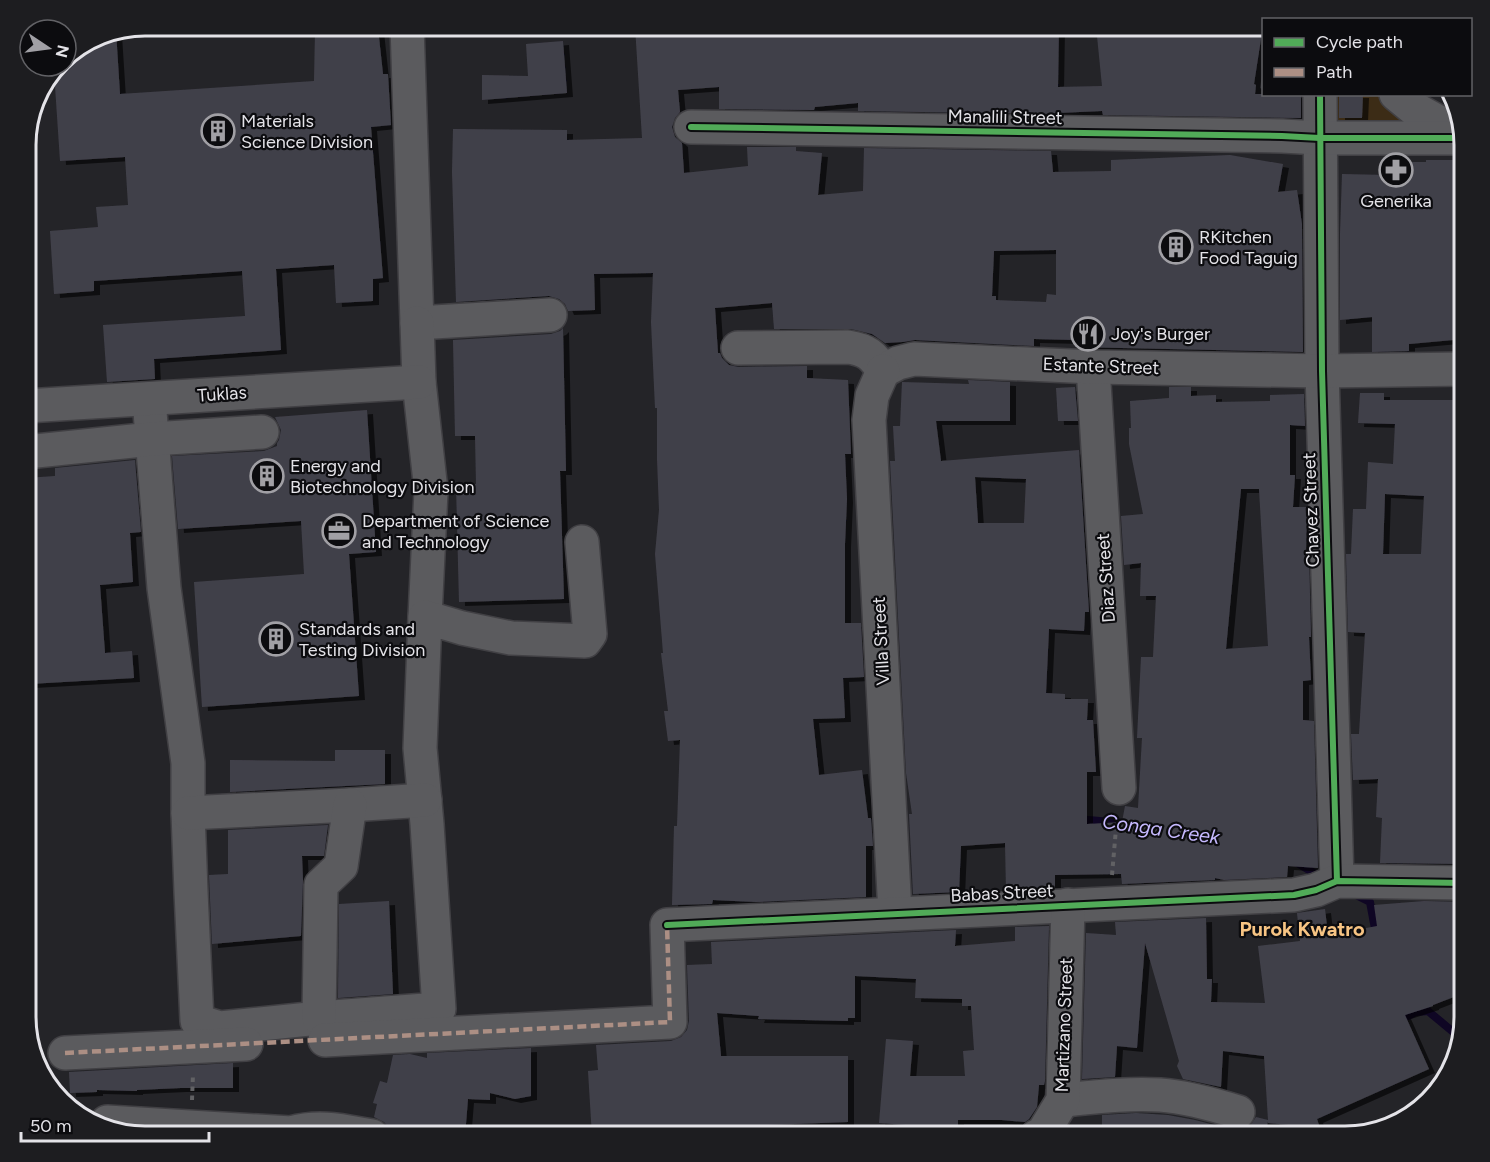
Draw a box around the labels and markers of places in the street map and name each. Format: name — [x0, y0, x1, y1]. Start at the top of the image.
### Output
place label: Materials Science Division — [241, 110, 373, 153]
building icon: Materials Science Division — [200, 113, 236, 149]
pharmacy icon: Generika — [1378, 152, 1414, 188]
place label: Generika — [1360, 190, 1432, 212]
place label: RKitchen Food Taguig — [1199, 226, 1298, 269]
building icon: RKitchen Food Taguig — [1158, 229, 1194, 265]
restaurant icon: Joy's Burger — [1070, 316, 1106, 352]
place label: Joy's Burger — [1111, 323, 1210, 345]
place label: Energy and Biotechnology Division — [290, 455, 475, 498]
building icon: Energy and Biotechnology Division — [249, 458, 285, 494]
place label: Department of Science and Technology — [362, 510, 549, 553]
office icon: Department of Science and Technology — [321, 513, 357, 549]
place label: Standards and Testing Division — [299, 618, 425, 661]
building icon: Standards and Testing Division — [258, 621, 294, 657]

